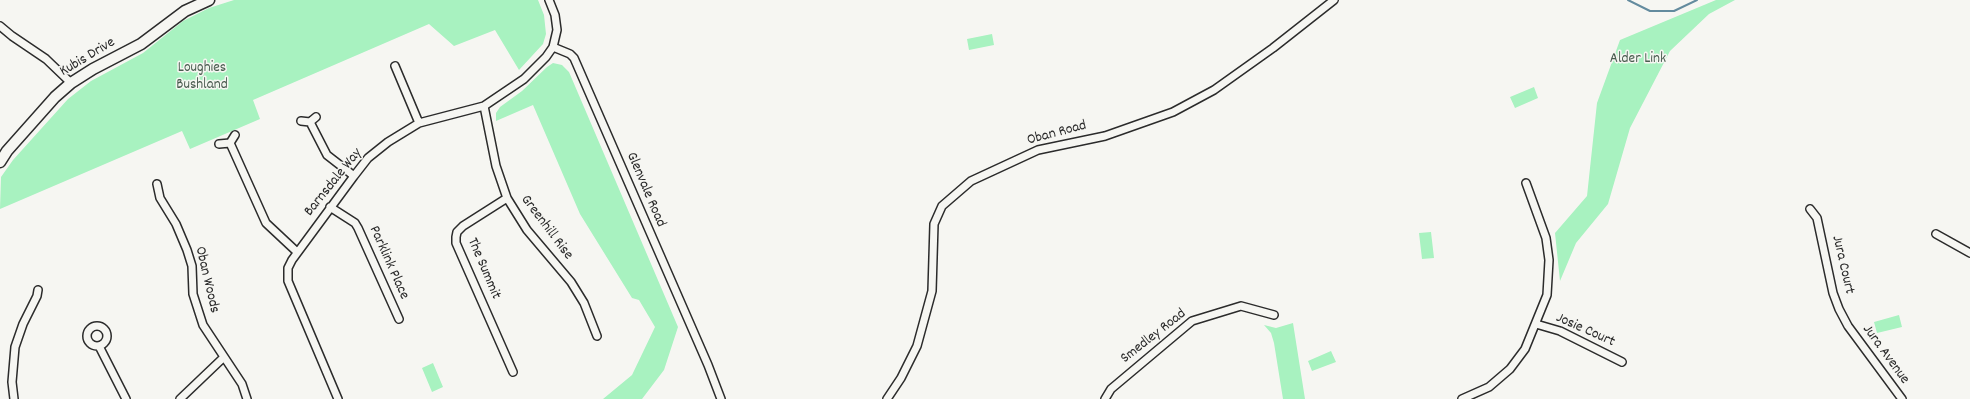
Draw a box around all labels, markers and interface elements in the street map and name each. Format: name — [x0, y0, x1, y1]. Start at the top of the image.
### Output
street label: Kubis Drive — [57, 35, 119, 81]
park label: Alder Link — [1610, 51, 1666, 69]
park label: Loughies Bushland — [176, 60, 228, 95]
street label: Oban Road — [1025, 117, 1089, 151]
street label: Barnsdale Way — [301, 145, 367, 221]
street label: Glenvale Road — [621, 150, 669, 230]
street label: Greenhill Rise — [516, 192, 576, 264]
street label: Parklink Place — [364, 224, 412, 302]
street label: Jura Court — [1827, 234, 1857, 296]
street label: The Summit — [462, 236, 504, 302]
street label: Oban Woods — [190, 245, 222, 315]
street label: Smedley Road — [1118, 306, 1190, 368]
street label: Josie Court — [1553, 310, 1617, 352]
street label: Jura Avenue — [1857, 322, 1913, 388]

